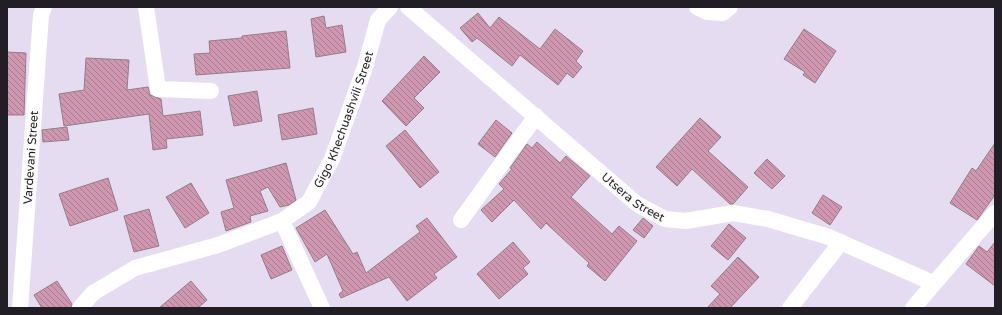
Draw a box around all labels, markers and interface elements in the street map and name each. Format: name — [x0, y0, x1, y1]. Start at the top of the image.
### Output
street label: Gigo Khechuashvili Street — [311, 49, 376, 190]
street label: Vardevani Street — [20, 110, 41, 205]
street label: Utsera Street — [599, 170, 667, 225]

